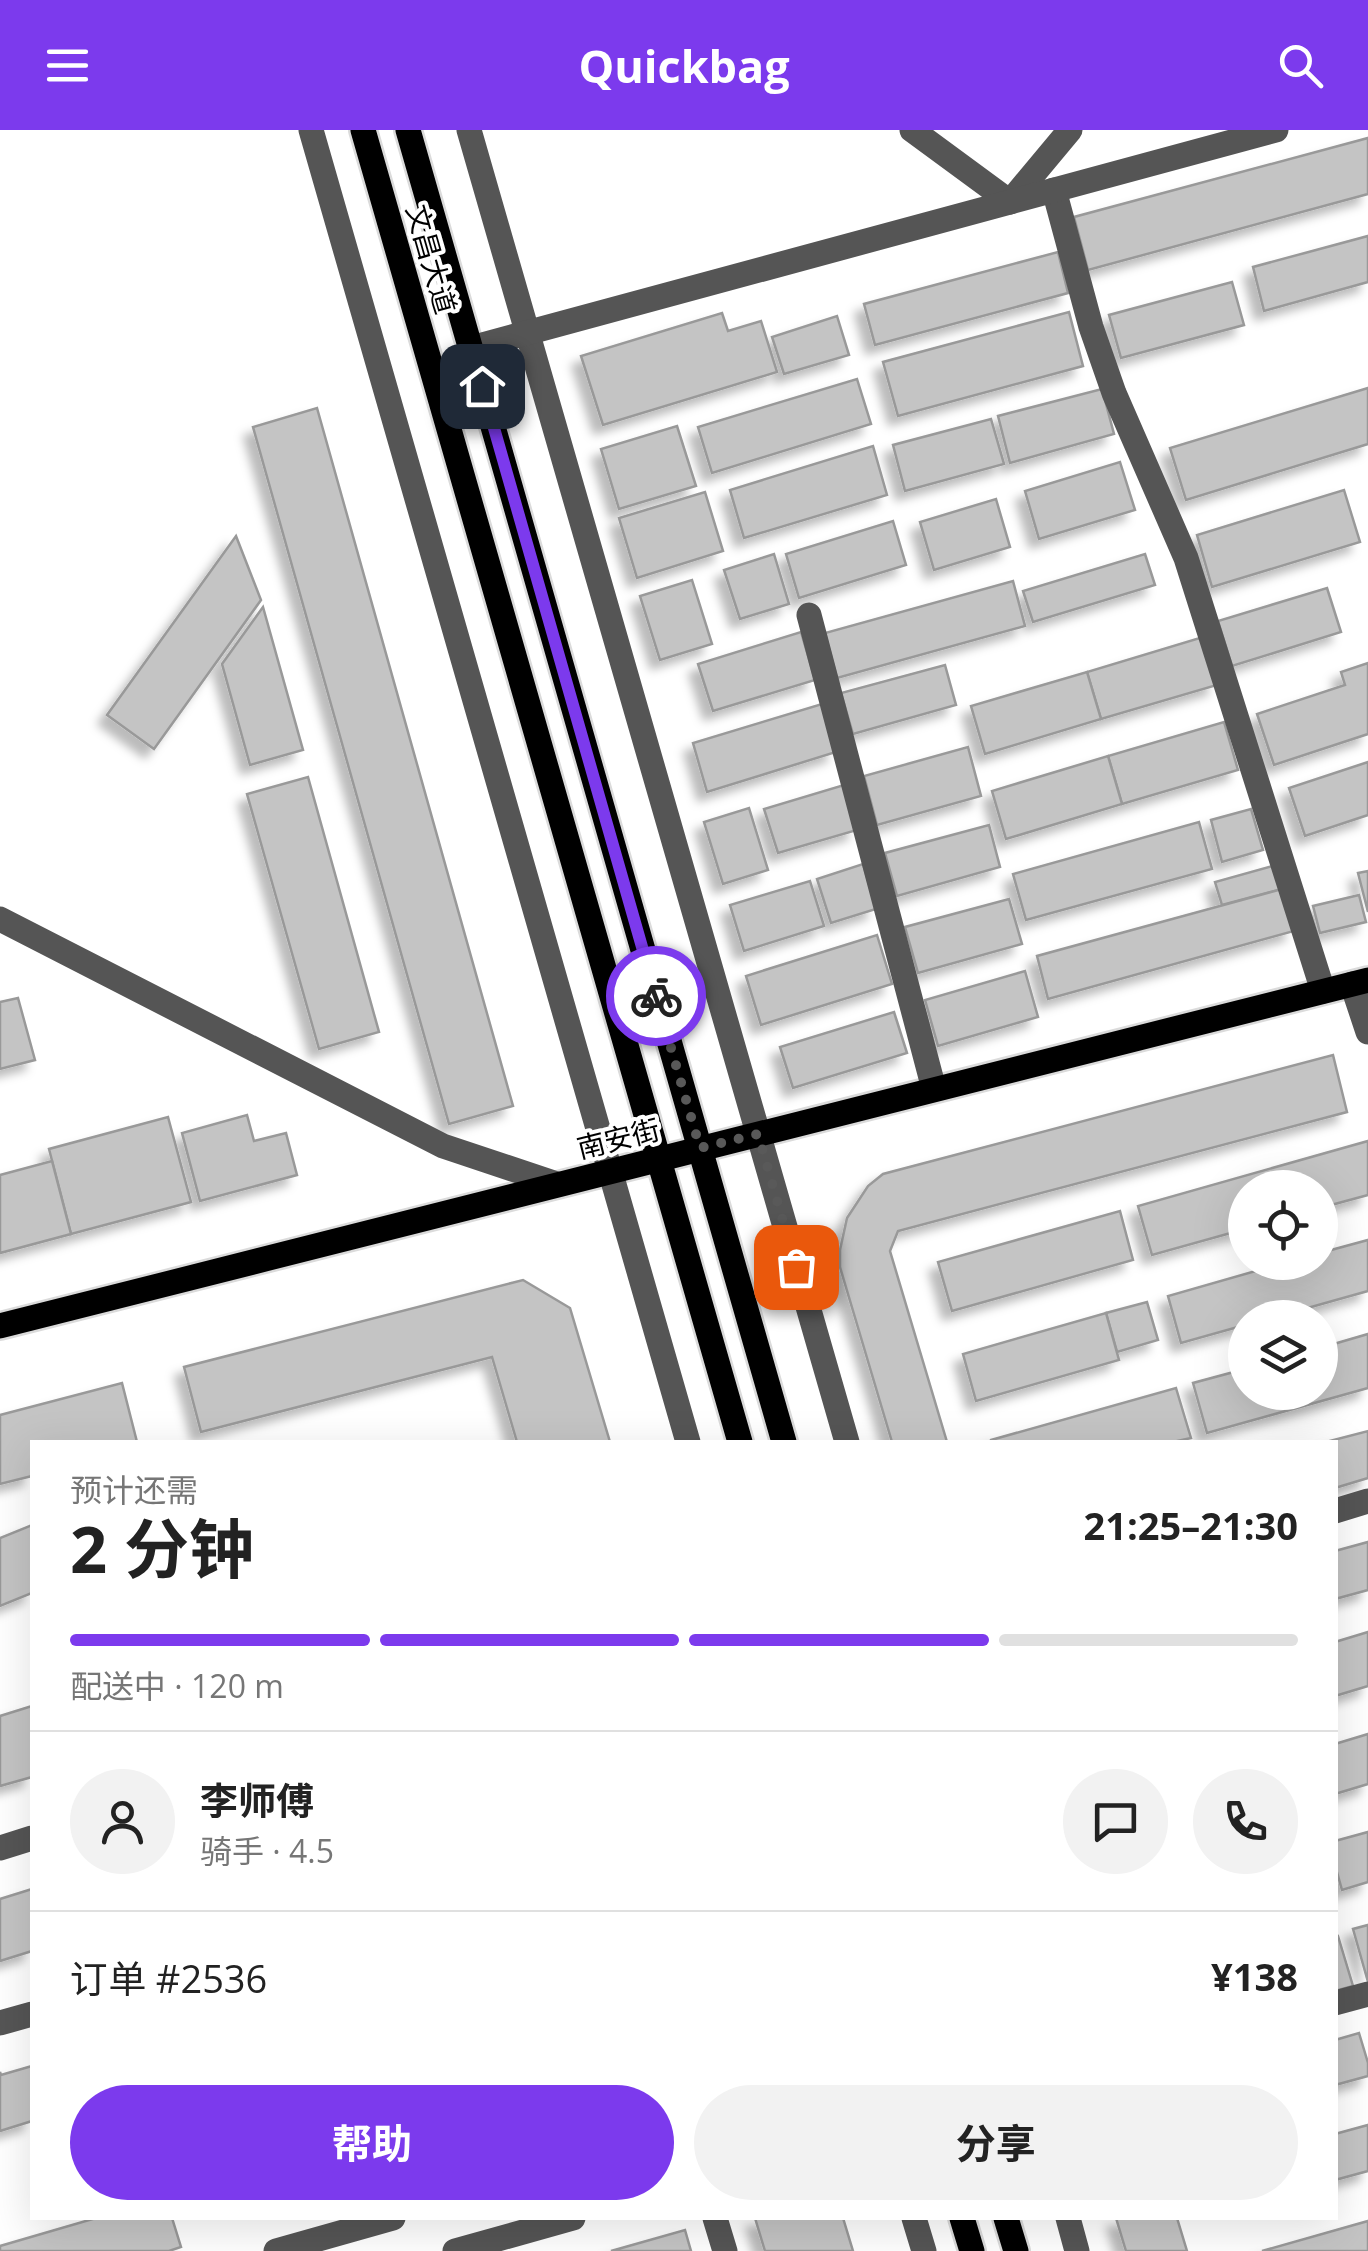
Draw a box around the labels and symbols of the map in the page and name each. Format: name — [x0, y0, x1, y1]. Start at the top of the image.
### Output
street label: 文昌大道 — [398, 200, 466, 318]
pin — [440, 344, 525, 429]
courier — [606, 946, 706, 1046]
street label: 南安街 — [573, 1109, 663, 1167]
pin — [754, 1225, 839, 1310]

